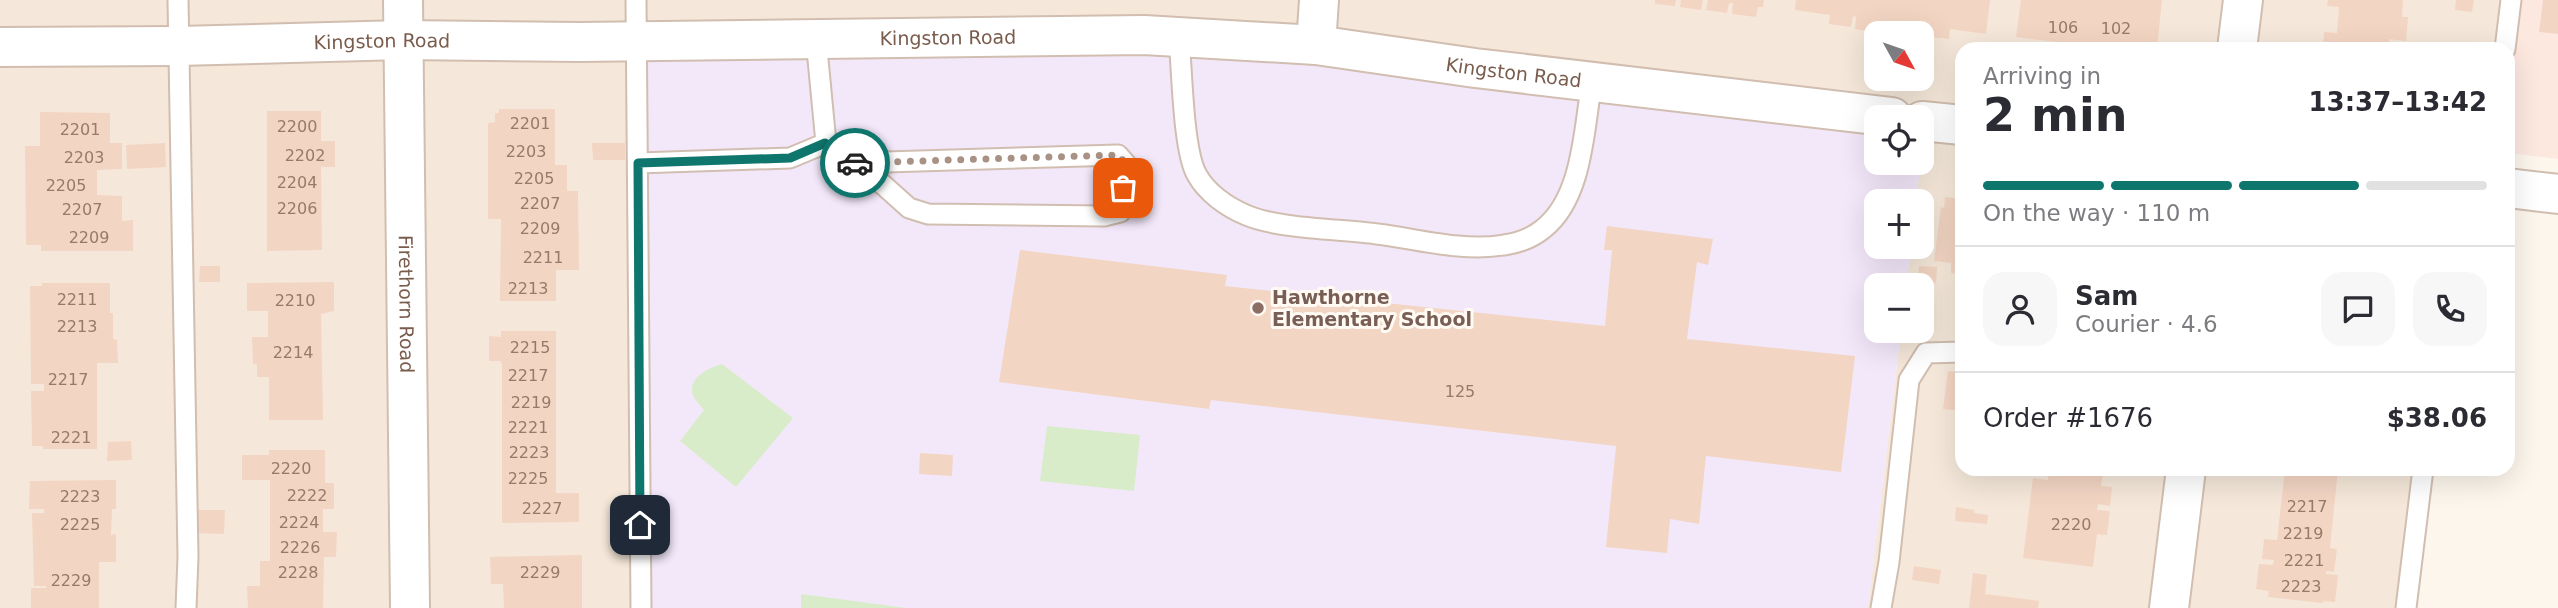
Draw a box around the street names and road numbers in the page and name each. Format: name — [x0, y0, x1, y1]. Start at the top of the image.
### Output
street label: Kingston Road — [879, 26, 1016, 49]
street label: Kingston Road — [313, 29, 450, 53]
street label: Kingston Road — [1444, 53, 1583, 91]
street label: Firethorn Road — [395, 235, 418, 373]

